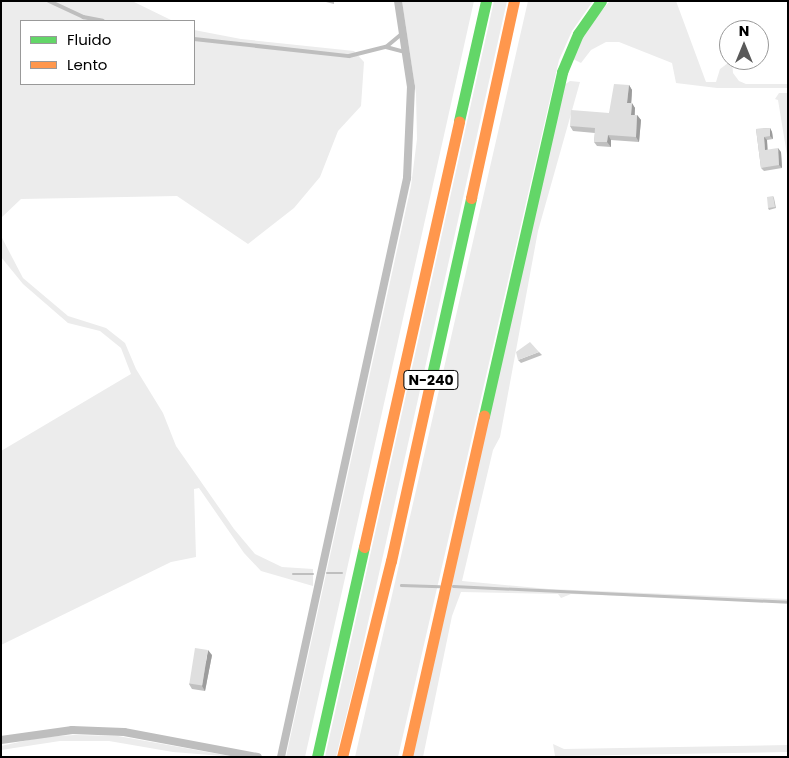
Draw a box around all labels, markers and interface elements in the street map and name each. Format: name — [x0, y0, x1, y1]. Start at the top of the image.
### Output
legend — [20, 20, 195, 85]
north arrow — [719, 20, 769, 70]
text: N — [739, 21, 749, 41]
text: Fluido — [67, 29, 111, 50]
text: Lento — [67, 54, 107, 75]
road number: N-240 — [402, 368, 460, 392]

